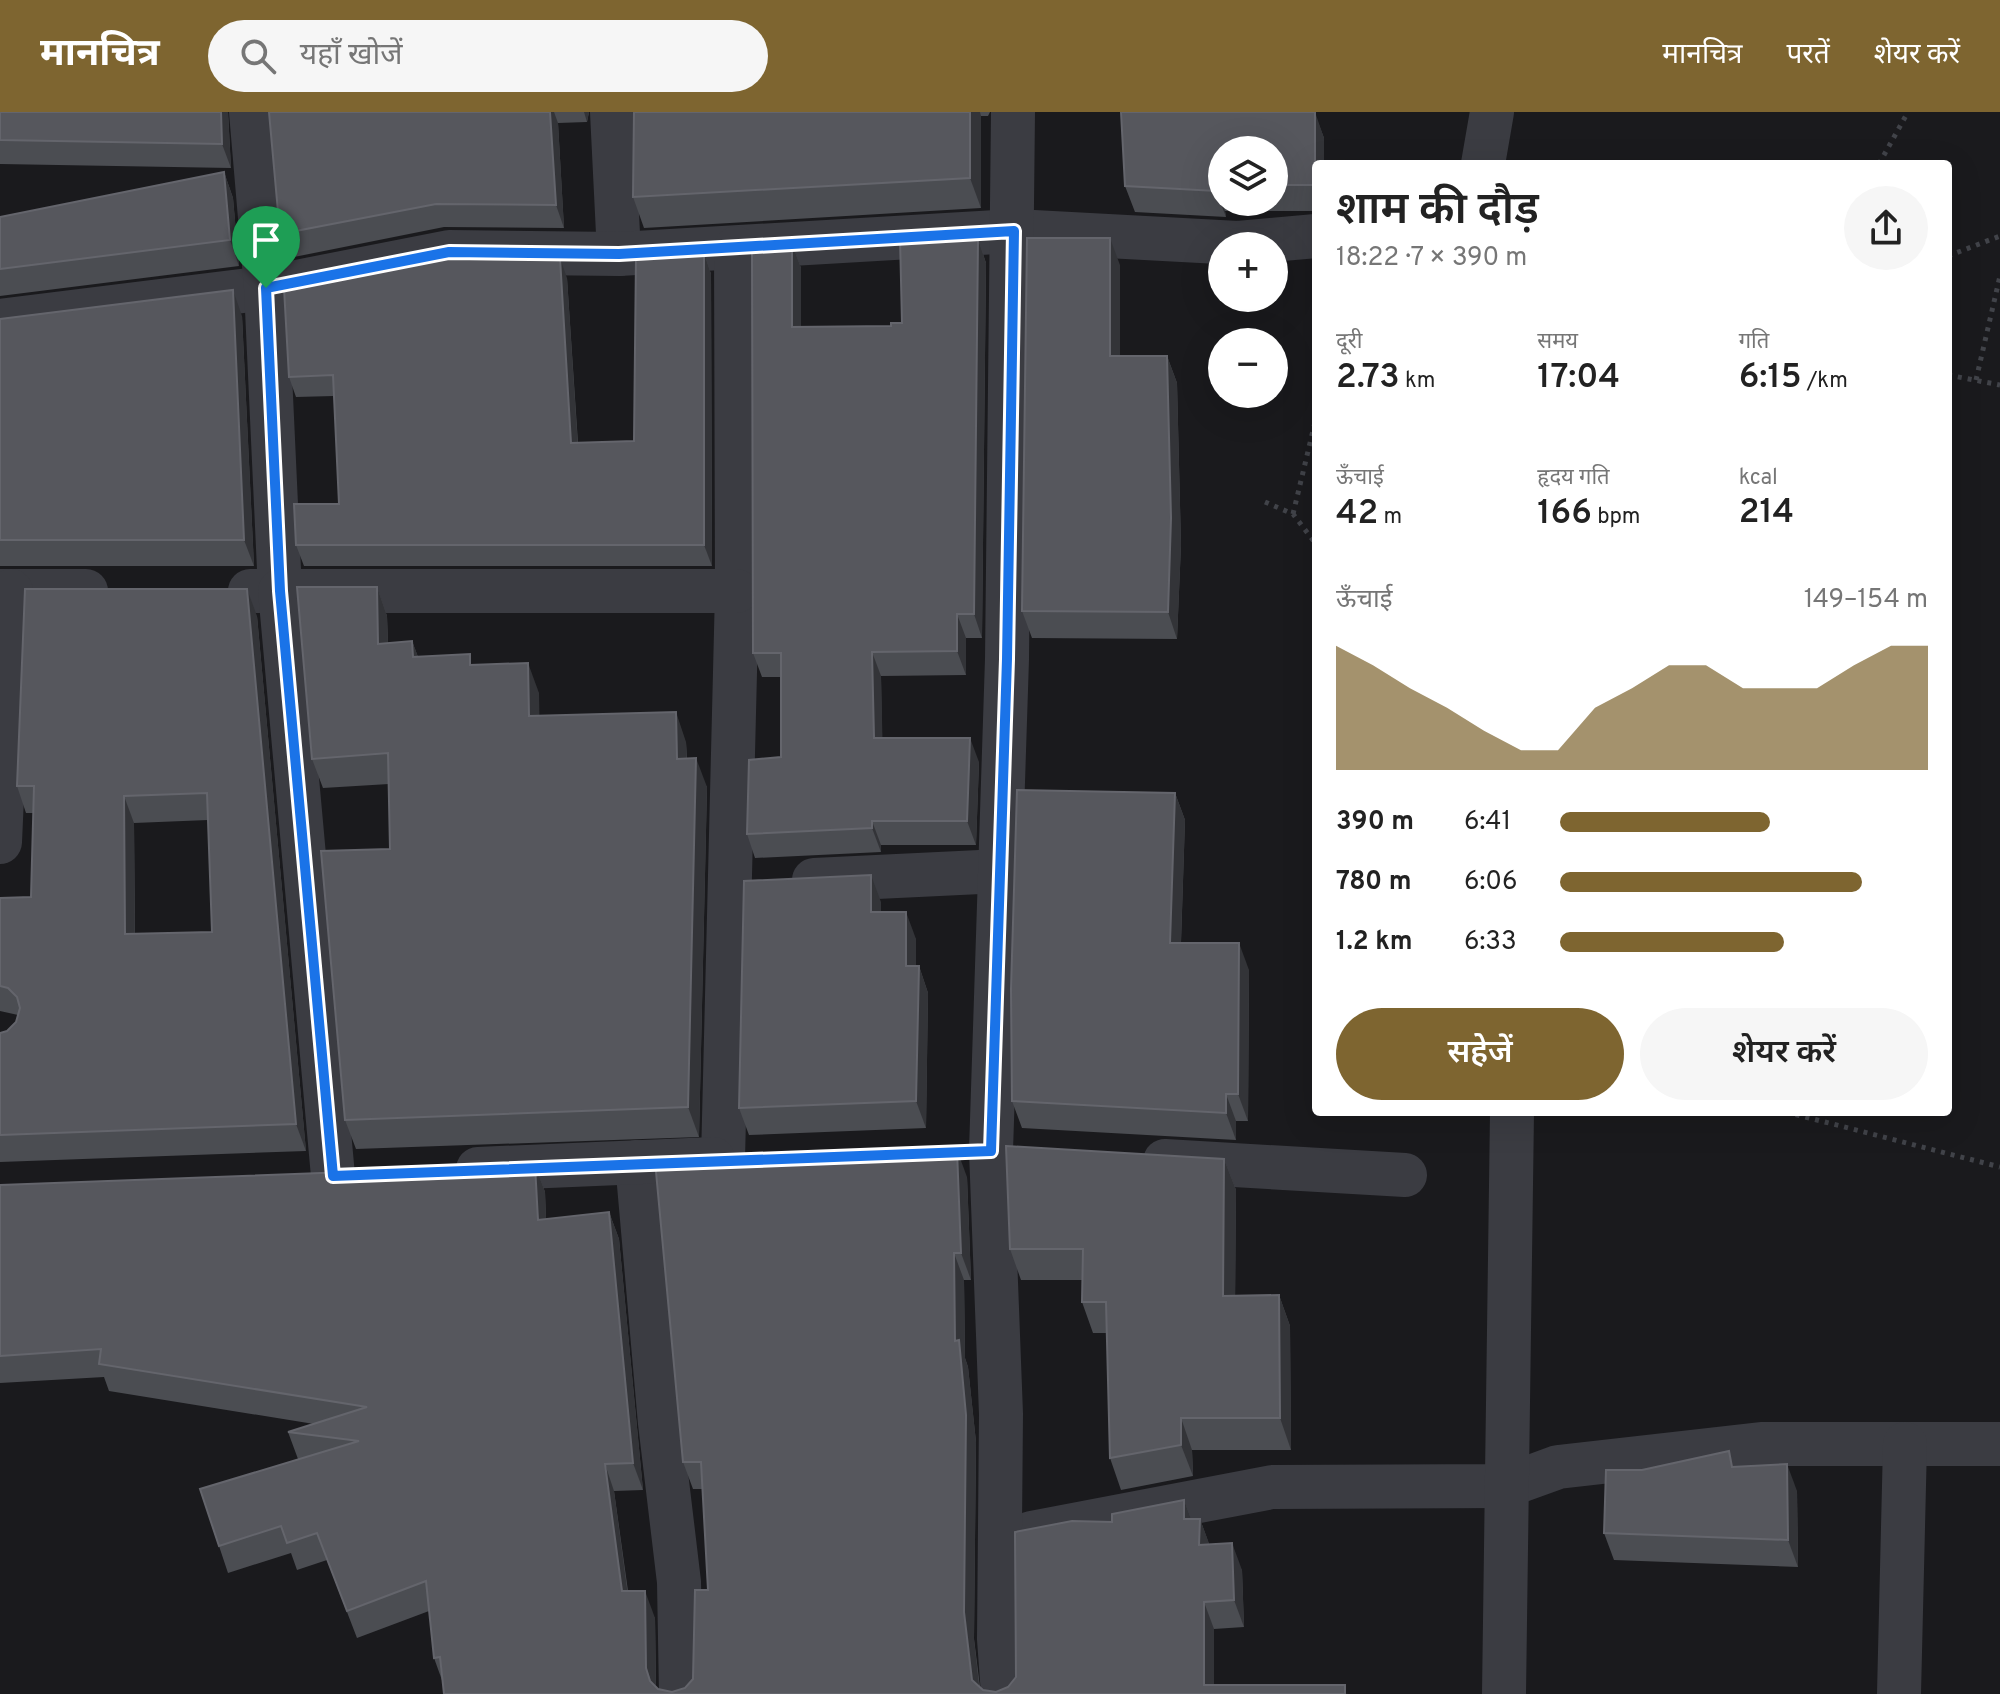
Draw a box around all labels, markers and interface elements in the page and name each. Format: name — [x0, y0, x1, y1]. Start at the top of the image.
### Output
search box — [208, 20, 768, 92]
text: मानचित्र — [40, 31, 160, 80]
icon: search — [236, 34, 280, 78]
text: यहाँ खोजें — [300, 38, 403, 75]
text: मानचित्र — [1662, 38, 1742, 74]
text: परतें — [1786, 38, 1830, 74]
text: शेयर करें — [1874, 38, 1960, 74]
map controls — [1208, 136, 1288, 408]
button: layers — [1208, 136, 1288, 216]
text: शाम की दौड़ — [1336, 184, 1539, 240]
button: share — [1844, 186, 1928, 270]
pin — [232, 206, 300, 288]
icon: arrive — [244, 218, 288, 262]
button: + — [1208, 232, 1288, 312]
text: 18:22 · 7 × 390 m — [1336, 242, 1527, 275]
button: − — [1208, 328, 1288, 408]
text: दूरी — [1336, 329, 1362, 356]
text: समय — [1537, 329, 1578, 356]
text: गति — [1739, 329, 1769, 356]
text: 2.73 — [1336, 357, 1400, 400]
text: 17:04 — [1537, 357, 1620, 400]
text: 6:15 — [1739, 357, 1802, 400]
text: km — [1400, 368, 1435, 395]
text: /km — [1802, 368, 1848, 395]
text: ऊँचाई — [1336, 465, 1384, 492]
text: हृदय गति — [1537, 465, 1610, 492]
text: kcal — [1739, 465, 1778, 492]
text: 214 — [1739, 492, 1794, 535]
text: 42 — [1336, 493, 1378, 536]
text: 166 — [1537, 493, 1592, 536]
text: m — [1378, 504, 1402, 531]
text: bpm — [1592, 504, 1640, 531]
text: ऊँचाई — [1336, 584, 1392, 617]
text: 149–154 m — [1804, 584, 1928, 617]
text: 390 m — [1336, 806, 1414, 839]
text: 6:41 — [1464, 806, 1511, 839]
text: 780 m — [1336, 866, 1412, 899]
text: 6:06 — [1464, 866, 1518, 899]
text: 1.2 km — [1336, 926, 1413, 959]
text: 6:33 — [1464, 926, 1517, 959]
button: सहेजें — [1336, 1008, 1624, 1100]
button: शेयर करें — [1640, 1008, 1928, 1100]

